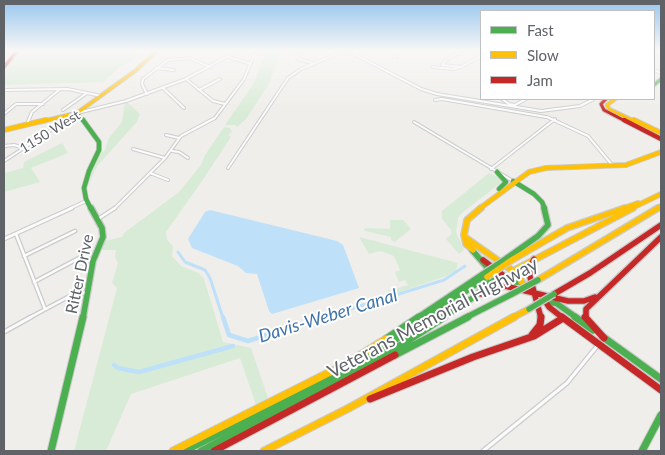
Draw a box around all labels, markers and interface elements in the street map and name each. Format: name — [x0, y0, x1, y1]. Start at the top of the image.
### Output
legend — [480, 10, 655, 100]
text: Fast — [527, 21, 554, 39]
text: Slow — [527, 46, 559, 64]
text: Jam — [527, 71, 553, 89]
street label: 1150 West — [17, 107, 83, 157]
street label: Ritter Drive — [62, 232, 98, 316]
street label: Veterans Memorial Highway — [324, 253, 542, 383]
water label: Davis-Weber Canal — [256, 285, 400, 347]

